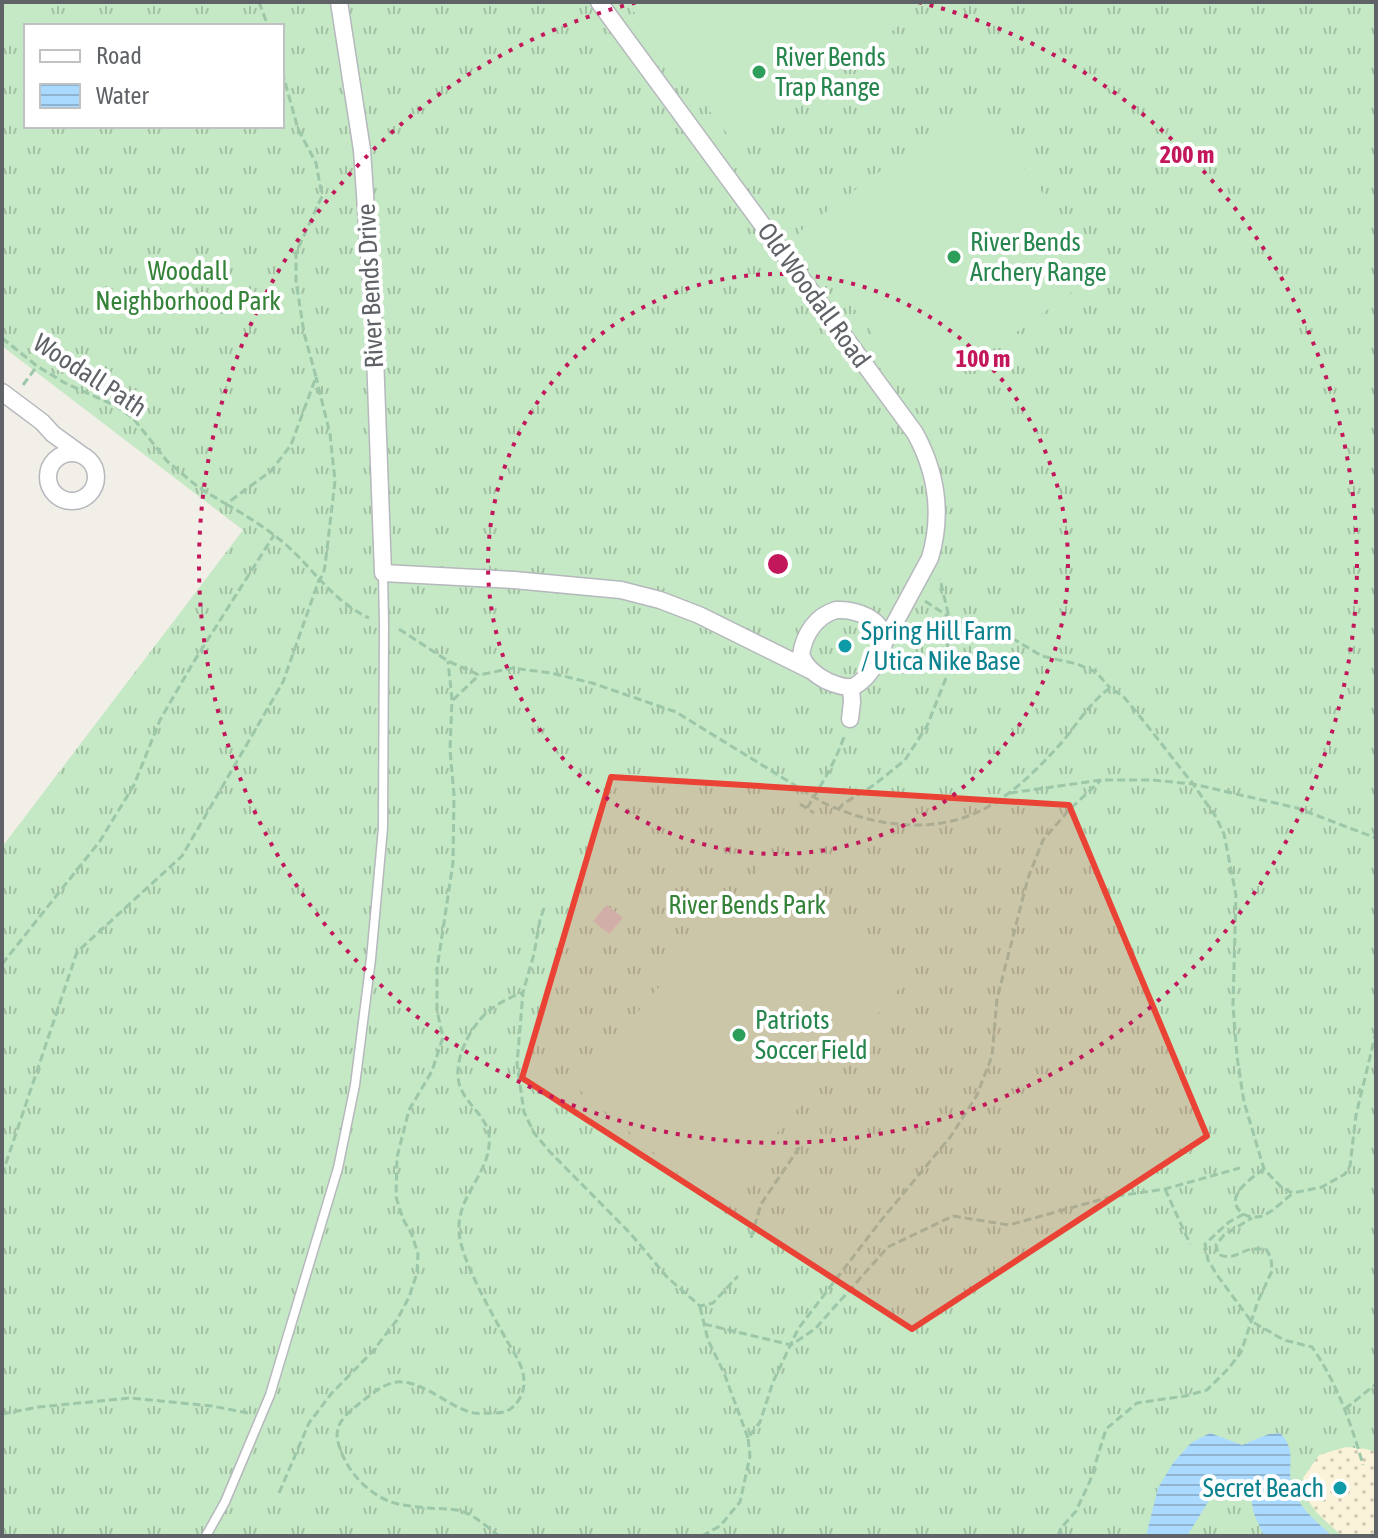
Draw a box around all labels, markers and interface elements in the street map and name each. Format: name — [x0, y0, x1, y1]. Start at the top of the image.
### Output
legend — [24, 24, 284, 128]
text: Road — [96, 42, 142, 69]
place label: River Bends Trap Range — [775, 42, 886, 102]
marker: River Bends Trap Range — [750, 63, 768, 81]
text: Water — [96, 82, 149, 109]
text: 200 m — [1160, 141, 1214, 168]
street label: River Bends Drive — [351, 203, 389, 369]
street label: Old Woodall Road — [751, 217, 877, 373]
place label: River Bends Archery Range — [970, 227, 1107, 287]
marker: River Bends Archery Range — [945, 248, 963, 266]
park label: Woodall Neighborhood Park — [95, 256, 281, 316]
street label: Woodall Path — [28, 327, 152, 423]
text: 100 m — [956, 345, 1010, 372]
centre of rings — [764, 550, 792, 578]
place label: Spring Hill Farm / Utica Nike Base — [861, 616, 1020, 676]
marker: Spring Hill Farm / Utica Nike Base — [836, 637, 854, 655]
park label: River Bends Park — [668, 890, 826, 920]
place label: Patriots Soccer Field — [755, 1005, 868, 1065]
marker: Patriots Soccer Field — [730, 1026, 748, 1044]
place label: Secret Beach — [1203, 1473, 1324, 1503]
marker: Secret Beach — [1331, 1479, 1349, 1497]

